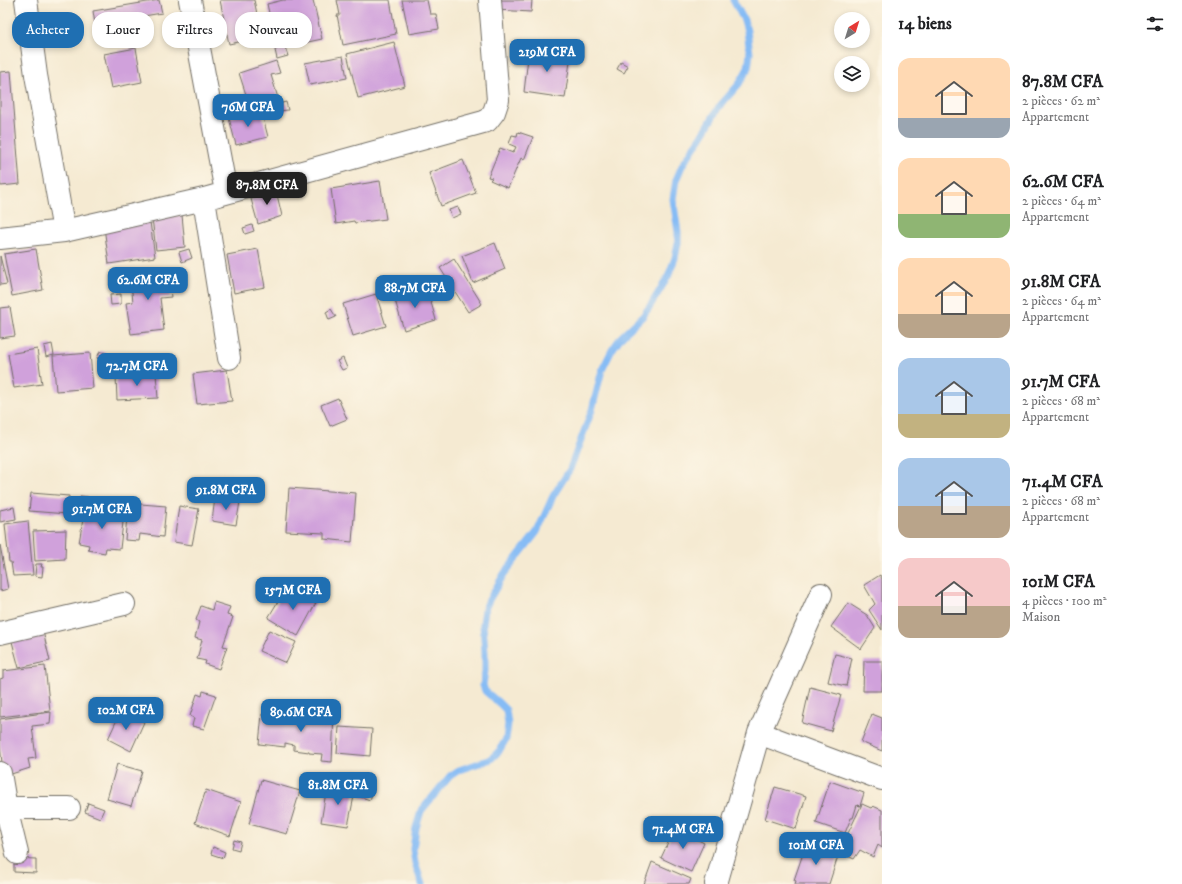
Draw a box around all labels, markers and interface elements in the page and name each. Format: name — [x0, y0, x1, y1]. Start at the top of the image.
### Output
chip: Acheter — [12, 12, 84, 48]
chip: Louer — [92, 12, 154, 48]
chip: Filtres — [162, 12, 227, 48]
chip: Nouveau — [235, 12, 312, 48]
north arrow — [834, 12, 870, 48]
map controls — [834, 12, 870, 92]
text: 14 biens — [898, 13, 952, 35]
icon: filters — [1144, 13, 1166, 35]
pin: 219M CFA — [506, 39, 588, 73]
text: 219M CFA — [519, 44, 575, 60]
button: layers — [834, 56, 870, 92]
text: 87.8M CFA — [1022, 71, 1103, 93]
icon: home — [930, 74, 978, 122]
text: 2 pièces · 62 m² — [1022, 93, 1100, 109]
pin: 76M CFA — [211, 94, 285, 128]
text: 76M CFA — [222, 99, 274, 115]
text: Appartement — [1022, 109, 1089, 125]
text: 62.6M CFA — [1022, 171, 1104, 193]
pin: 87.8M CFA — [221, 172, 313, 206]
icon: home — [930, 174, 978, 222]
text: 87.8M CFA — [236, 177, 298, 193]
text: 2 pièces · 64 m² — [1022, 193, 1101, 209]
text: Appartement — [1022, 209, 1089, 225]
pin: 62.6M CFA — [102, 267, 194, 301]
text: 91.8M CFA — [1022, 271, 1100, 293]
text: 62.6M CFA — [117, 272, 179, 288]
icon: home — [930, 274, 978, 322]
pin: 88.7M CFA — [369, 275, 461, 309]
text: 88.7M CFA — [384, 280, 446, 296]
text: 2 pièces · 64 m² — [1022, 293, 1101, 309]
text: Appartement — [1022, 309, 1089, 325]
pin: 72.7M CFA — [91, 353, 183, 387]
text: 72.7M CFA — [106, 358, 168, 374]
text: 91.7M CFA — [1022, 371, 1100, 393]
icon: home — [930, 374, 978, 422]
text: 2 pièces · 68 m² — [1022, 393, 1100, 409]
text: Appartement — [1022, 409, 1089, 425]
text: 71.4M CFA — [1022, 471, 1102, 493]
icon: home — [930, 474, 978, 522]
pin: 91.8M CFA — [180, 477, 272, 511]
text: 91.8M CFA — [196, 482, 256, 498]
text: 2 pièces · 68 m² — [1022, 493, 1100, 509]
pin: 91.7M CFA — [56, 496, 148, 530]
text: 91.7M CFA — [72, 501, 132, 517]
text: Appartement — [1022, 509, 1089, 525]
text: 101M CFA — [1022, 571, 1095, 593]
icon: home — [930, 574, 978, 622]
pin: 157M CFA — [252, 577, 334, 611]
text: 157M CFA — [264, 582, 322, 598]
text: 4 pièces · 100 m² — [1022, 593, 1107, 609]
text: Maison — [1022, 609, 1060, 625]
pin: 102M CFA — [85, 697, 167, 731]
pin: 89.6M CFA — [255, 699, 347, 733]
text: 102M CFA — [97, 702, 155, 718]
text: 89.6M CFA — [270, 704, 332, 720]
pin: 81.8M CFA — [292, 772, 384, 806]
text: 81.8M CFA — [308, 777, 368, 793]
pin: 71.4M CFA — [637, 816, 729, 850]
text: 71.4M CFA — [652, 821, 714, 837]
pin: 101M CFA — [775, 832, 857, 866]
text: 101M CFA — [788, 837, 844, 853]

